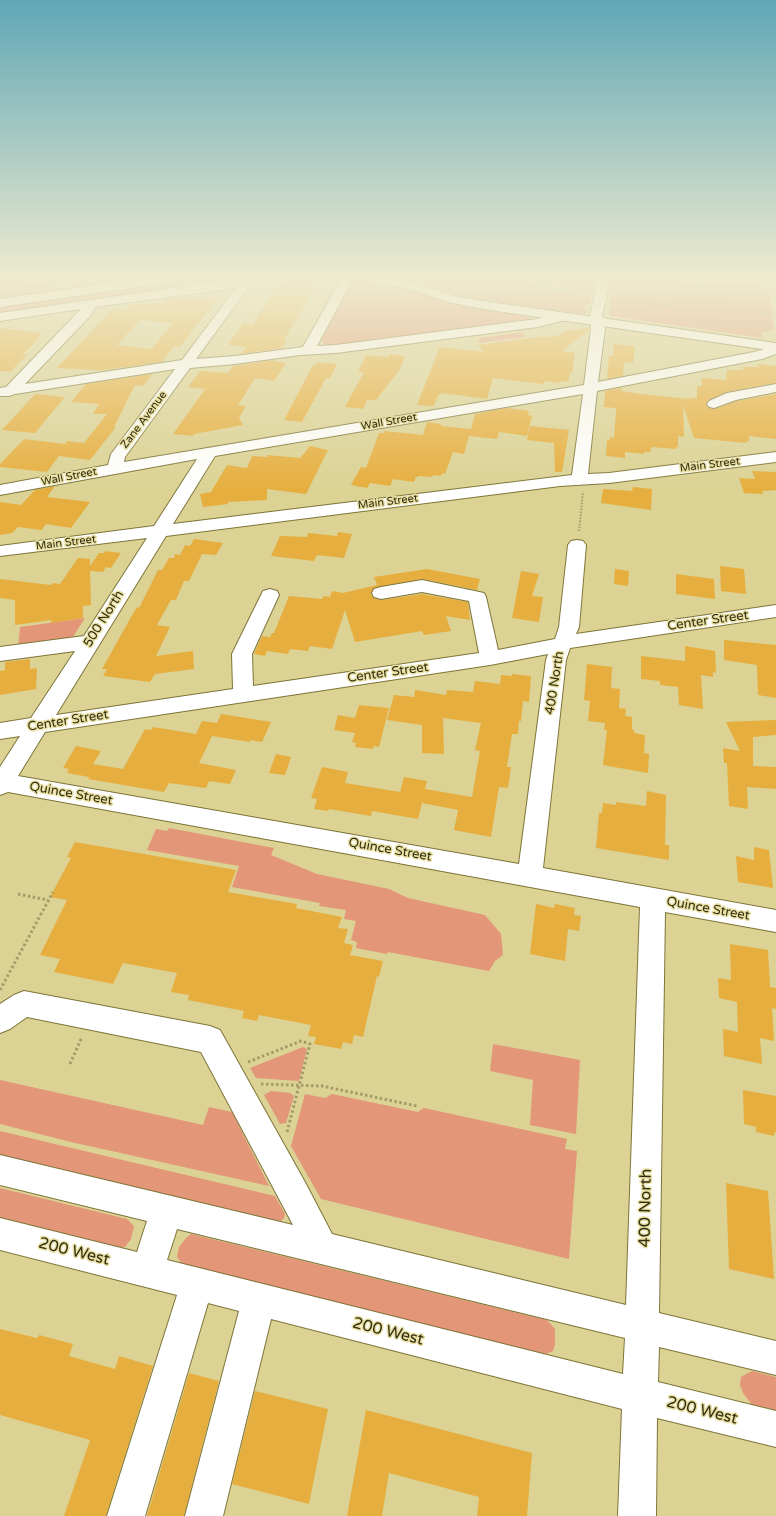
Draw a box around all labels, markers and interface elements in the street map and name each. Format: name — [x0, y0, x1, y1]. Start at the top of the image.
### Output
street label: Zane Avenue — [118, 389, 170, 451]
street label: Wall Street — [360, 411, 418, 433]
street label: Main Street — [679, 455, 741, 475]
street label: Wall Street — [40, 465, 98, 489]
street label: Main Street — [357, 492, 419, 512]
street label: Main Street — [35, 533, 97, 553]
street label: 500 North — [80, 588, 128, 650]
street label: Center Street — [666, 608, 750, 634]
street label: 400 North — [542, 650, 568, 716]
street label: Center Street — [346, 660, 430, 686]
street label: Center Street — [26, 707, 110, 735]
street label: Quince Street — [28, 779, 114, 809]
street label: Quince Street — [347, 835, 433, 865]
street label: Quince Street — [665, 894, 751, 924]
street label: 400 North — [636, 1169, 656, 1247]
street label: 200 West — [36, 1234, 112, 1270]
street label: 200 West — [350, 1314, 426, 1350]
street label: 200 West — [664, 1393, 740, 1429]

